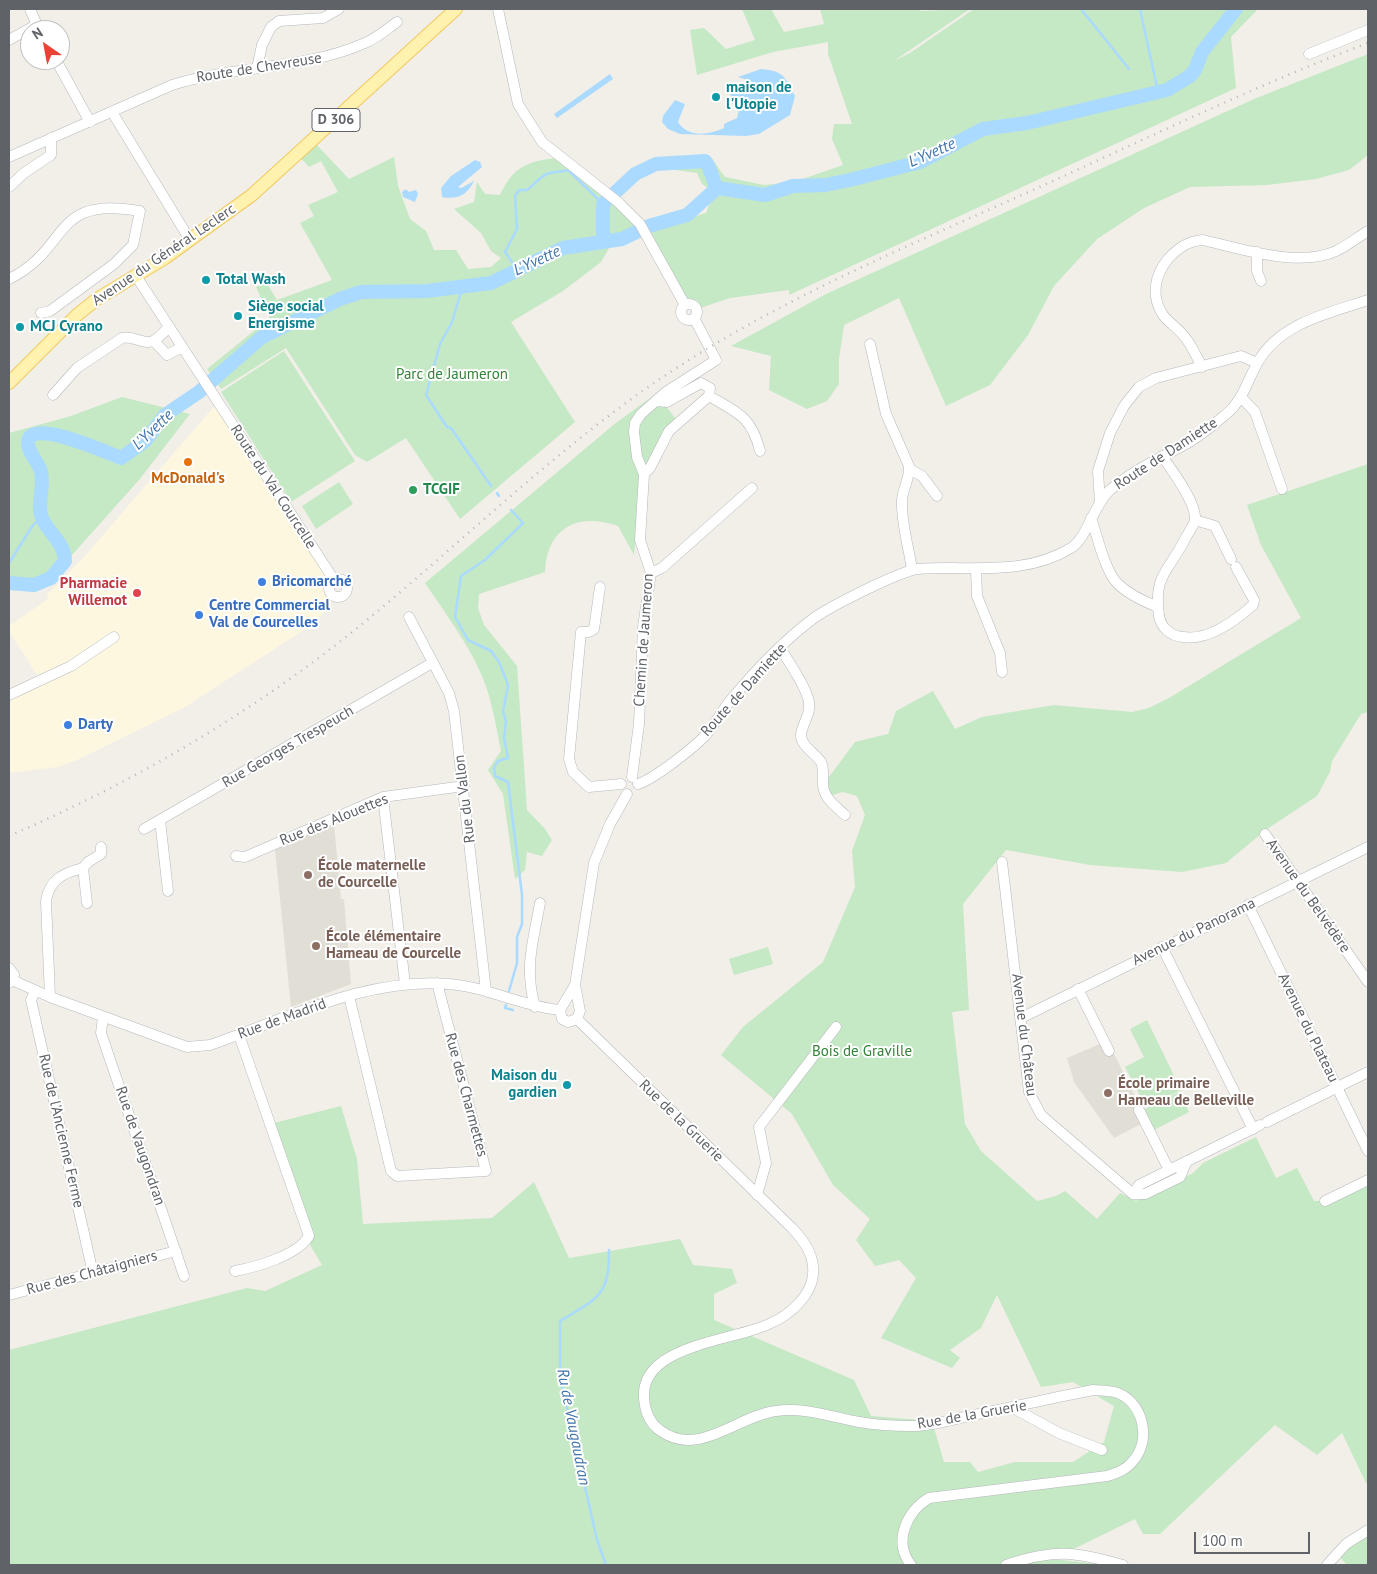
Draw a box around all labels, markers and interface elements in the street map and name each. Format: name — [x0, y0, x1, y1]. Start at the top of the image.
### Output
north arrow — [20, 20, 70, 70]
text: N — [29, 23, 46, 43]
street label: Route de Chevreuse — [195, 49, 323, 87]
place label: maison de l'Utopie — [726, 79, 792, 114]
marker: maison de l'Utopie — [710, 91, 722, 103]
road number: D 306 — [312, 108, 360, 132]
water label: L'Yvette — [905, 134, 959, 172]
street label: Avenue du Général Leclerc — [89, 200, 239, 310]
water label: L'Yvette — [510, 242, 564, 280]
place label: Total Wash — [216, 271, 286, 289]
marker: Total Wash — [200, 274, 212, 286]
place label: Siège social Energisme — [248, 298, 324, 333]
marker: Siège social Energisme — [232, 310, 244, 322]
place label: MCJ Cyrano — [30, 318, 103, 336]
marker: MCJ Cyrano — [14, 321, 26, 333]
park label: Parc de Jaumeron — [396, 366, 508, 384]
water label: L'Yvette — [128, 406, 178, 454]
street label: Route de Damiette — [1111, 414, 1221, 494]
street label: Route du Val Courcelle — [226, 422, 320, 552]
marker: McDonald's — [182, 456, 194, 468]
place label: McDonald's — [151, 470, 225, 488]
place label: TCGIF — [423, 481, 460, 499]
marker: TCGIF — [407, 484, 419, 496]
place label: Bricomarché — [272, 573, 352, 591]
street label: Chemin de Jaumeron — [630, 573, 658, 707]
place label: Pharmacie Willemot — [60, 575, 127, 610]
marker: Bricomarché — [256, 576, 268, 588]
marker: Pharmacie Willemot — [131, 587, 143, 599]
place label: Centre Commercial Val de Courcelles — [209, 597, 330, 632]
marker: Centre Commercial Val de Courcelles — [193, 609, 205, 621]
street label: Route de Damiette — [697, 640, 791, 740]
street label: Rue Georges Trespeuch — [219, 702, 357, 792]
place label: Darty — [78, 716, 113, 734]
marker: Darty — [62, 719, 74, 731]
street label: Rue du Vallon — [451, 754, 479, 844]
street label: Rue des Alouettes — [277, 790, 391, 850]
street label: Avenue du Belvédère — [1262, 836, 1354, 956]
place label: École maternelle de Courcelle — [318, 857, 426, 892]
marker: École maternelle de Courcelle — [302, 869, 314, 881]
street label: Avenue du Panorama — [1130, 894, 1258, 970]
place label: École élémentaire Hameau de Courcelle — [326, 928, 461, 963]
marker: École élémentaire Hameau de Courcelle — [310, 940, 322, 952]
street label: Avenue du Plateau — [1274, 970, 1342, 1086]
street label: Avenue du Château — [1008, 973, 1040, 1097]
street label: Rue de Madrid — [235, 995, 329, 1043]
street label: Rue des Charmettes — [441, 1031, 491, 1159]
park label: Bois de Graville — [812, 1043, 912, 1061]
street label: Rue de l'Ancienne Ferme — [34, 1052, 88, 1210]
place label: Maison du gardien — [491, 1067, 557, 1102]
place label: École primaire Hameau de Belleville — [1118, 1075, 1254, 1110]
street label: Rue de la Gruerie — [635, 1076, 727, 1166]
marker: Maison du gardien — [561, 1079, 573, 1091]
street label: Rue de Vaugondran — [111, 1084, 169, 1208]
marker: École primaire Hameau de Belleville — [1102, 1087, 1114, 1099]
street label: Rue des Châtaigniers — [25, 1247, 159, 1299]
water label: Ru de Vaugaudran — [552, 1367, 594, 1487]
street label: Rue de la Gruerie — [916, 1397, 1028, 1433]
scale bar — [1197, 1522, 1313, 1554]
text: 100 m — [1202, 1531, 1243, 1550]

